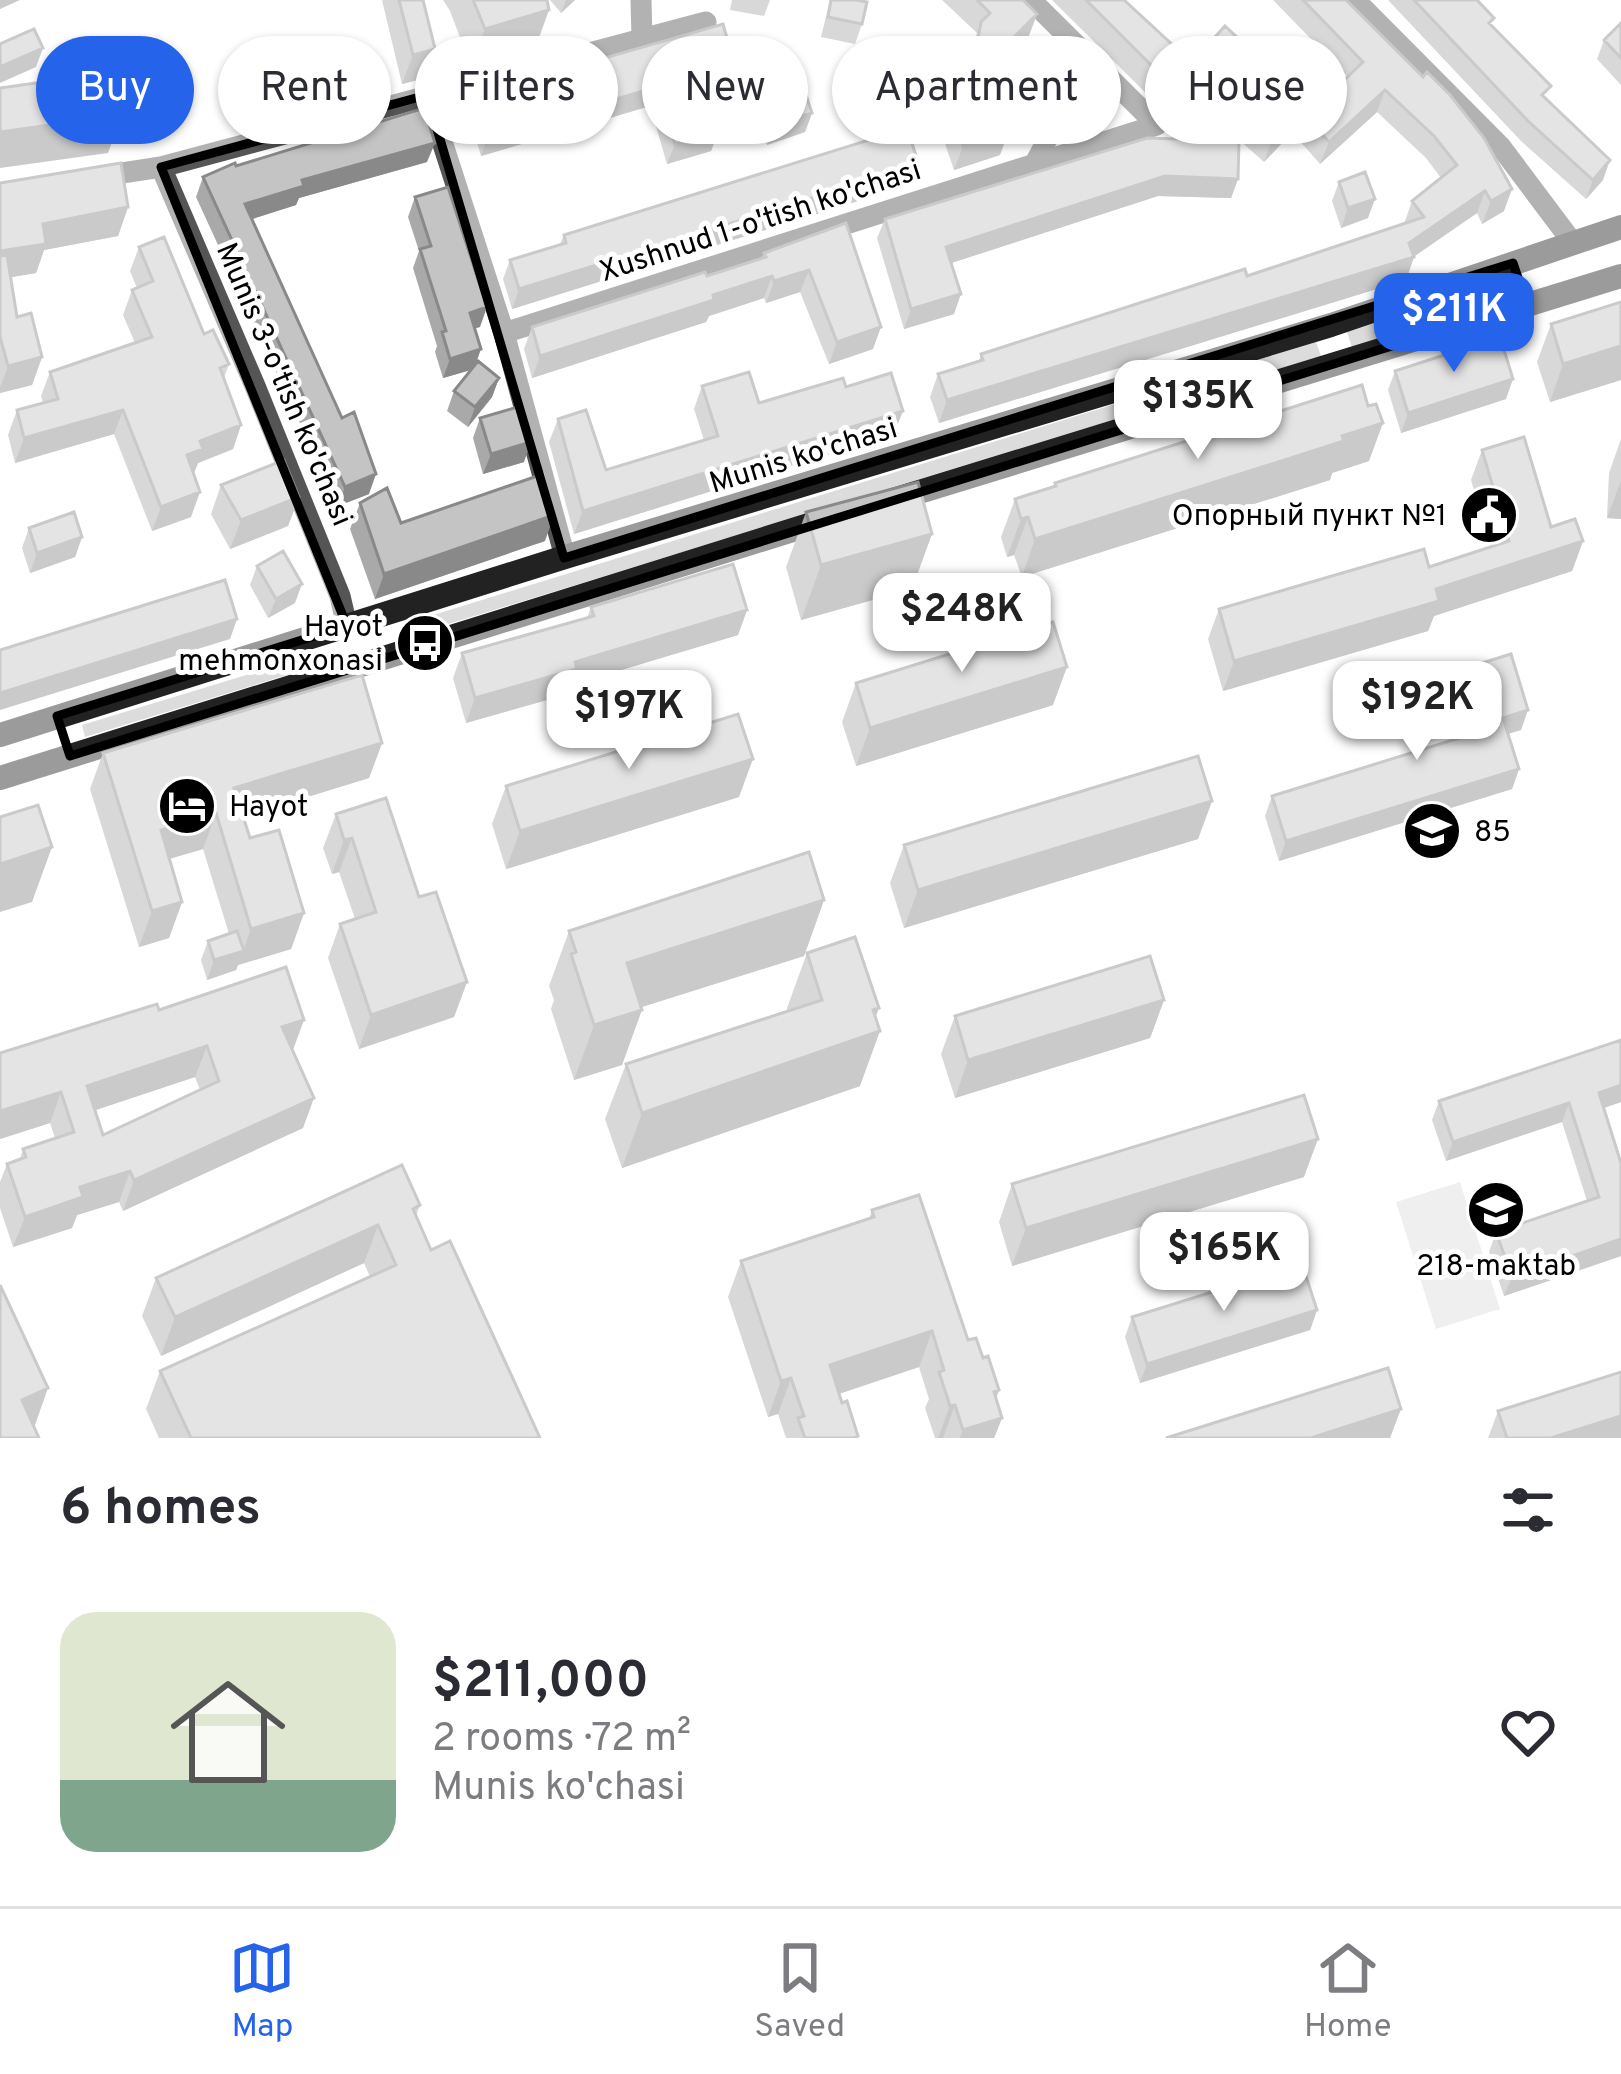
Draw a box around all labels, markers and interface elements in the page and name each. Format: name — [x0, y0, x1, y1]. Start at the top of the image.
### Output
chip: Buy — [36, 36, 194, 144]
chip: Rent — [218, 36, 391, 144]
chip: Filters — [415, 36, 618, 144]
chip: New — [642, 36, 808, 144]
chip: Apartment — [832, 36, 1121, 144]
chip: House — [1145, 36, 1347, 144]
street label: Xushnud 1-o'tish ko'chasi — [595, 153, 926, 292]
street label: Munis 3-o'tish ko'chasi — [206, 238, 359, 532]
pin: $211K — [1370, 273, 1538, 375]
text: $211K — [1401, 287, 1507, 336]
pin: $135K — [1114, 360, 1282, 462]
text: $135K — [1141, 374, 1255, 423]
street label: Munis ko'chasi — [705, 411, 902, 504]
public building icon: Опорный пункт №1 — [1458, 484, 1520, 546]
place label: Опорный пункт №1 — [1172, 499, 1447, 536]
pin: $248K — [878, 573, 1046, 675]
text: $248K — [900, 587, 1024, 636]
place label: Hayot mehmonxonasi — [178, 610, 383, 681]
bus stop icon: Hayot mehmonxonasi — [394, 612, 456, 674]
pin: $192K — [1333, 661, 1501, 763]
pin: $197K — [545, 670, 713, 772]
text: $192K — [1360, 675, 1474, 724]
text: $197K — [574, 684, 684, 733]
hotel icon: Hayot — [156, 775, 218, 837]
place label: Hayot — [229, 790, 308, 827]
school or university icon: 85 — [1401, 800, 1463, 862]
place label: 85 — [1474, 815, 1511, 852]
school or university icon: 218-maktab — [1465, 1179, 1527, 1241]
pin: $165K — [1140, 1212, 1308, 1314]
text: $165K — [1167, 1226, 1281, 1275]
place label: 218-maktab — [1416, 1249, 1576, 1286]
icon: filters — [1495, 1477, 1561, 1543]
text: 6 homes — [60, 1478, 261, 1543]
text: $211,000 — [432, 1651, 649, 1716]
icon: home — [156, 1660, 300, 1804]
icon: heart — [1495, 1699, 1561, 1765]
text: 2 rooms · 72 m² — [432, 1716, 691, 1765]
text: Munis ko'chasi — [432, 1765, 685, 1814]
tab: Map — [229, 1935, 295, 2049]
tab: Saved — [754, 1935, 845, 2049]
tab: Home — [1304, 1935, 1392, 2049]

